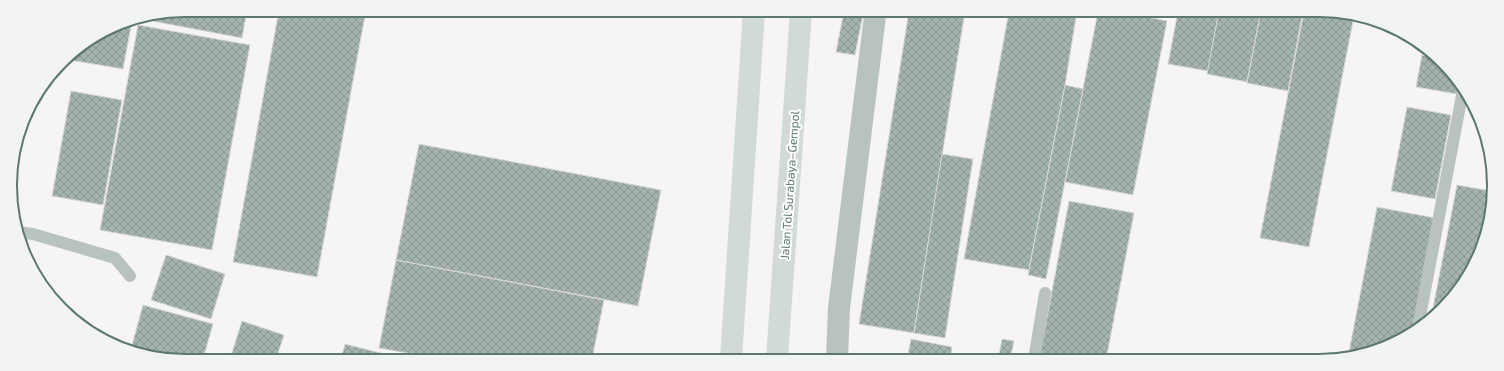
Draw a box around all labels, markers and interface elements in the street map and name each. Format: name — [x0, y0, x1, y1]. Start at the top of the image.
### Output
street label: Jalan Tol Surabaya–Gempol — [777, 110, 801, 260]

